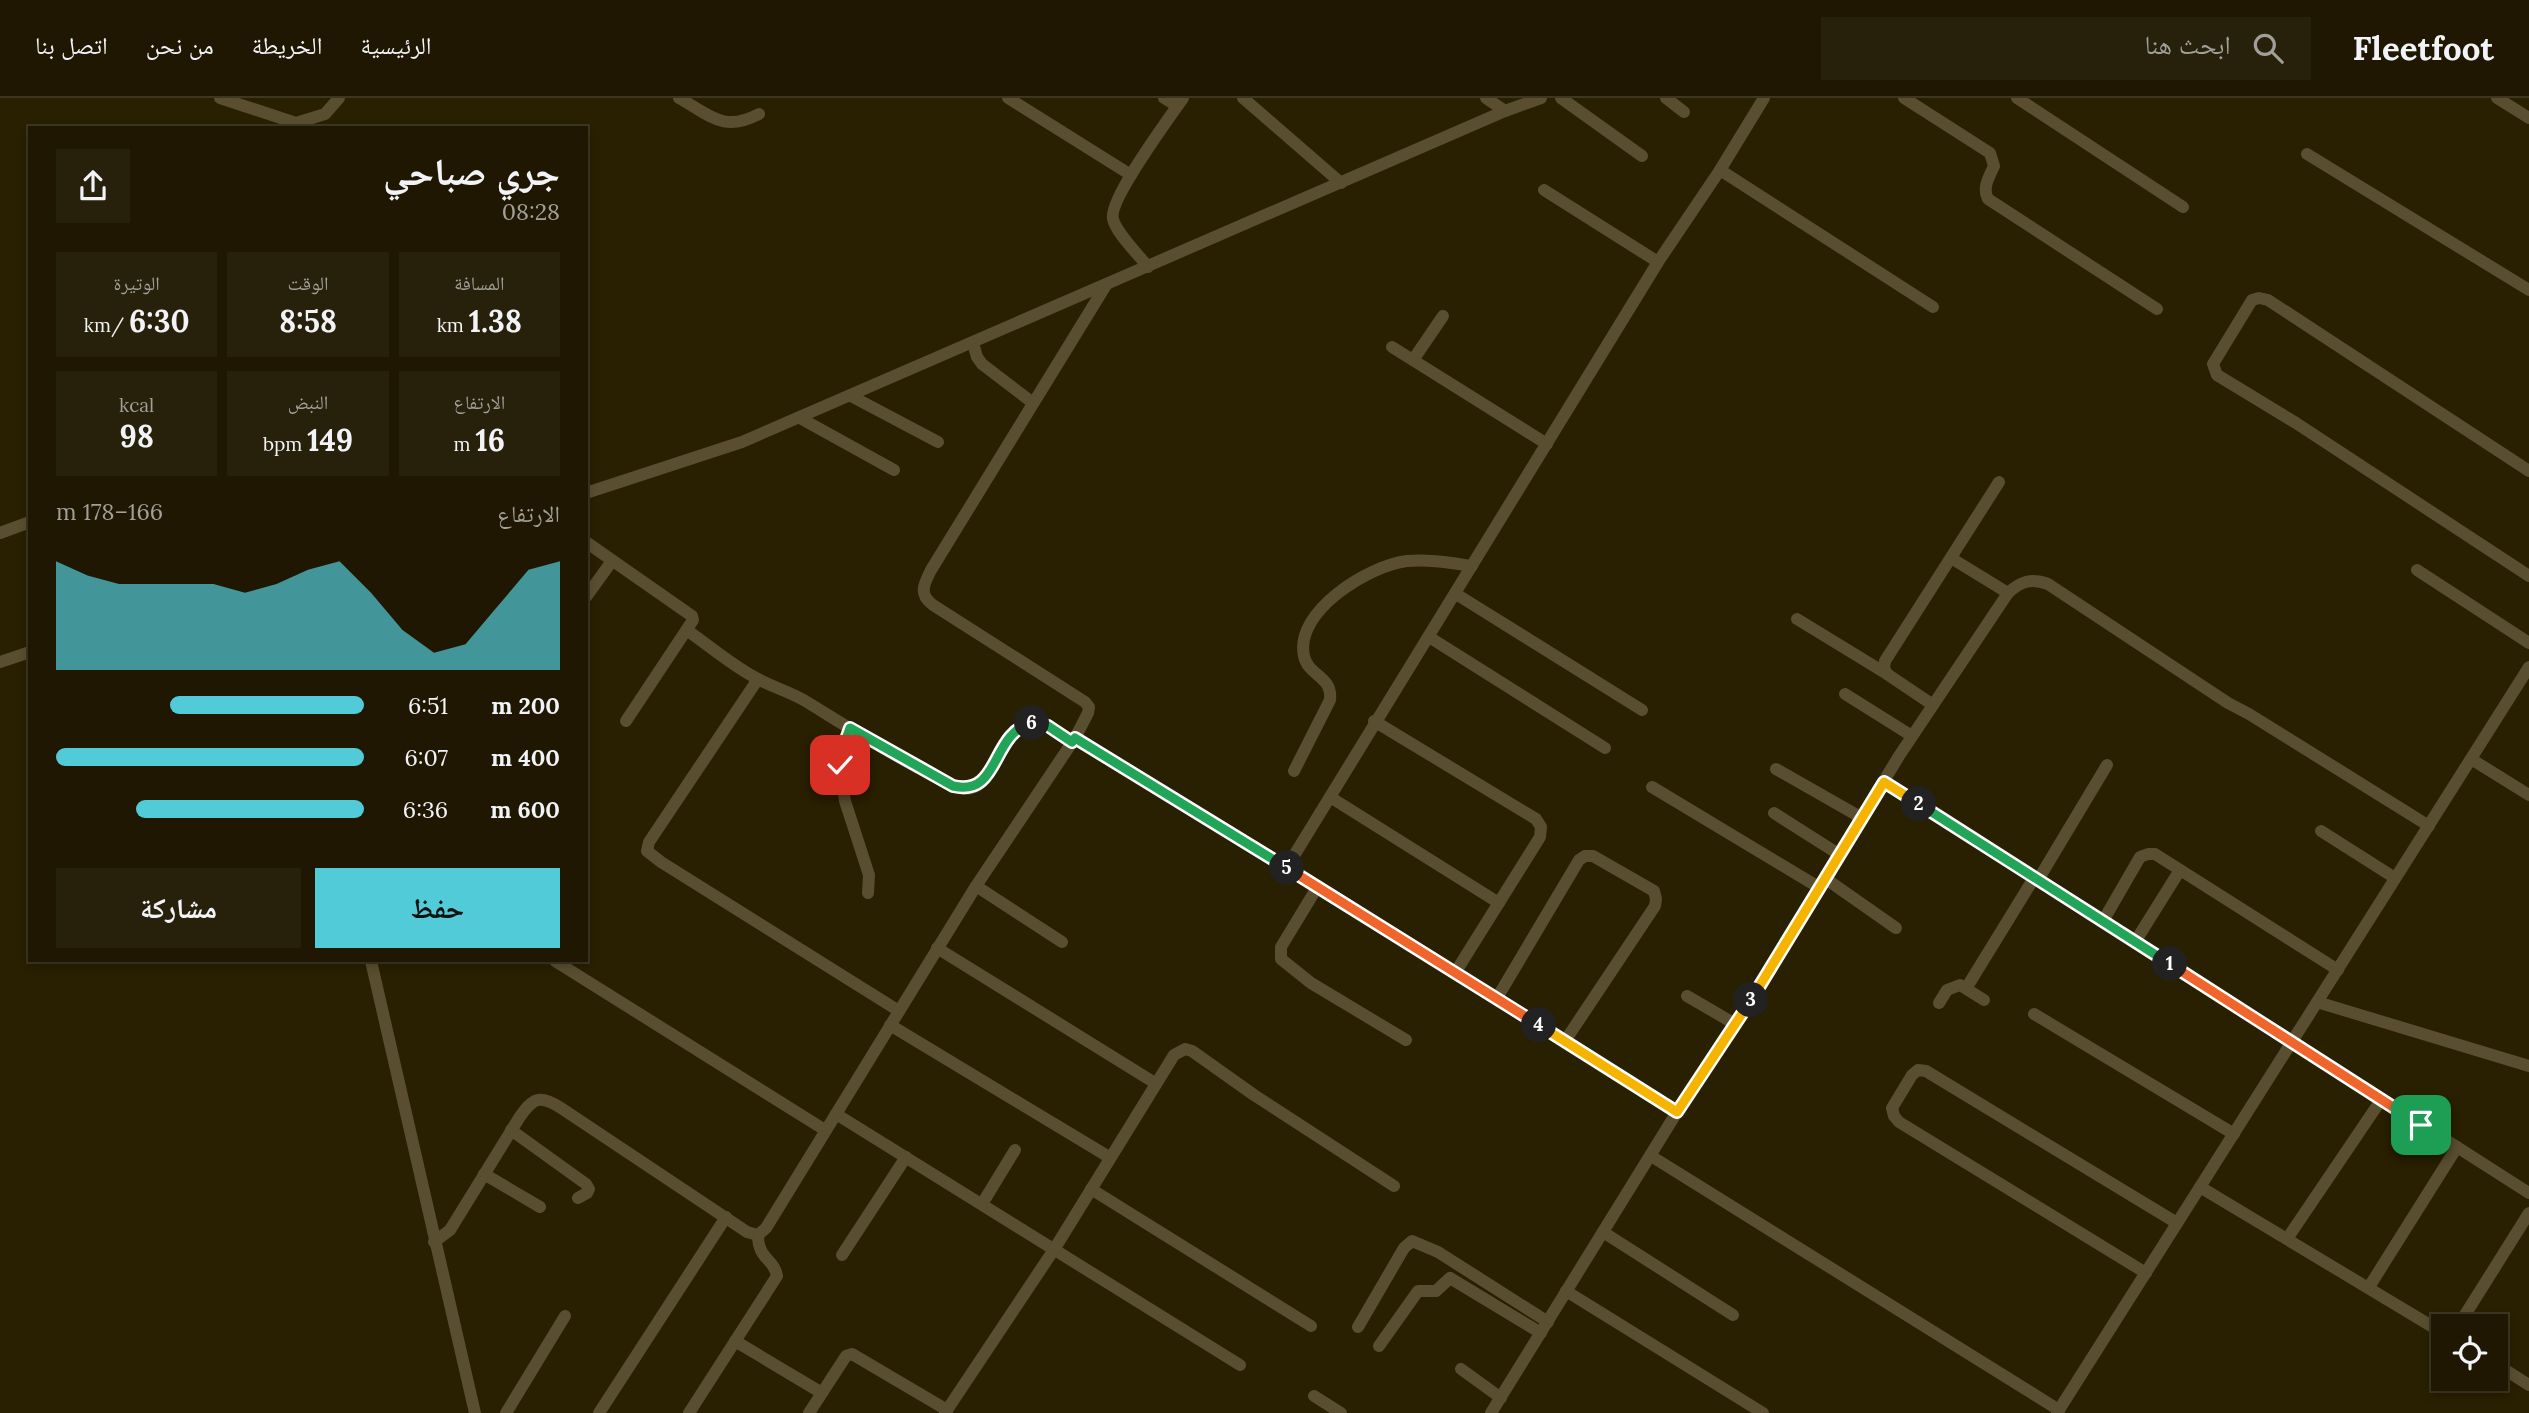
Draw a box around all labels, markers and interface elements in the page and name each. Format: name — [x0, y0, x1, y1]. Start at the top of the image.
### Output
search box — [1821, 17, 2311, 80]
text: Fleetfoot — [2353, 27, 2494, 69]
text: ابحث هنا — [2144, 28, 2231, 61]
icon: search — [2249, 29, 2287, 67]
text: اتصل بنا — [35, 30, 108, 61]
text: من نحن — [146, 30, 214, 61]
text: الخريطة — [252, 30, 322, 61]
text: الرئيسية — [360, 30, 432, 61]
text: جري صباحي — [383, 147, 560, 195]
button: share — [56, 149, 130, 223]
text: 08:28 — [502, 197, 560, 226]
text: الوتيرة — [114, 271, 160, 295]
text: الوقت — [288, 271, 328, 295]
text: المسافة — [454, 271, 505, 295]
text: 6:30 — [129, 302, 190, 340]
text: 8:58 — [279, 302, 337, 340]
text: 1.38 — [469, 302, 522, 340]
text: /km — [84, 313, 129, 337]
text: km — [437, 313, 469, 337]
text: النبض — [288, 390, 328, 414]
text: الارتفاع — [453, 390, 505, 414]
text: kcal — [119, 393, 154, 417]
text: 98 — [119, 417, 154, 455]
text: 149 — [307, 421, 353, 459]
text: 16 — [476, 421, 505, 459]
text: bpm — [263, 432, 307, 456]
text: m — [454, 432, 476, 456]
text: 166–178 m — [56, 497, 163, 526]
text: الارتفاع — [497, 499, 560, 528]
text: 6:51 — [408, 691, 448, 720]
text: 200 m — [491, 691, 560, 720]
pin: 6 — [1014, 706, 1050, 740]
text: 6 — [1026, 710, 1037, 734]
pin — [810, 735, 870, 795]
text: 6:07 — [405, 743, 448, 772]
text: 400 m — [491, 743, 560, 772]
icon: check — [821, 746, 859, 784]
pin: 2 — [1902, 786, 1937, 822]
text: 2 — [1913, 791, 1924, 815]
text: 6:36 — [403, 795, 448, 824]
text: 600 m — [490, 795, 560, 824]
pin: 5 — [1270, 850, 1304, 886]
text: 5 — [1281, 855, 1292, 879]
button: مشاركة — [56, 868, 301, 948]
button: حفظ — [315, 868, 560, 948]
pin: 1 — [2152, 946, 2188, 982]
text: 1 — [2166, 951, 2173, 975]
pin: 3 — [1734, 982, 1768, 1018]
text: 3 — [1745, 987, 1756, 1011]
pin: 4 — [1522, 1007, 1556, 1042]
text: 4 — [1533, 1012, 1544, 1036]
pin — [2391, 1095, 2451, 1155]
icon: arrive — [2402, 1106, 2440, 1144]
map controls — [2431, 1314, 2508, 1391]
button: locate — [2431, 1314, 2508, 1391]

